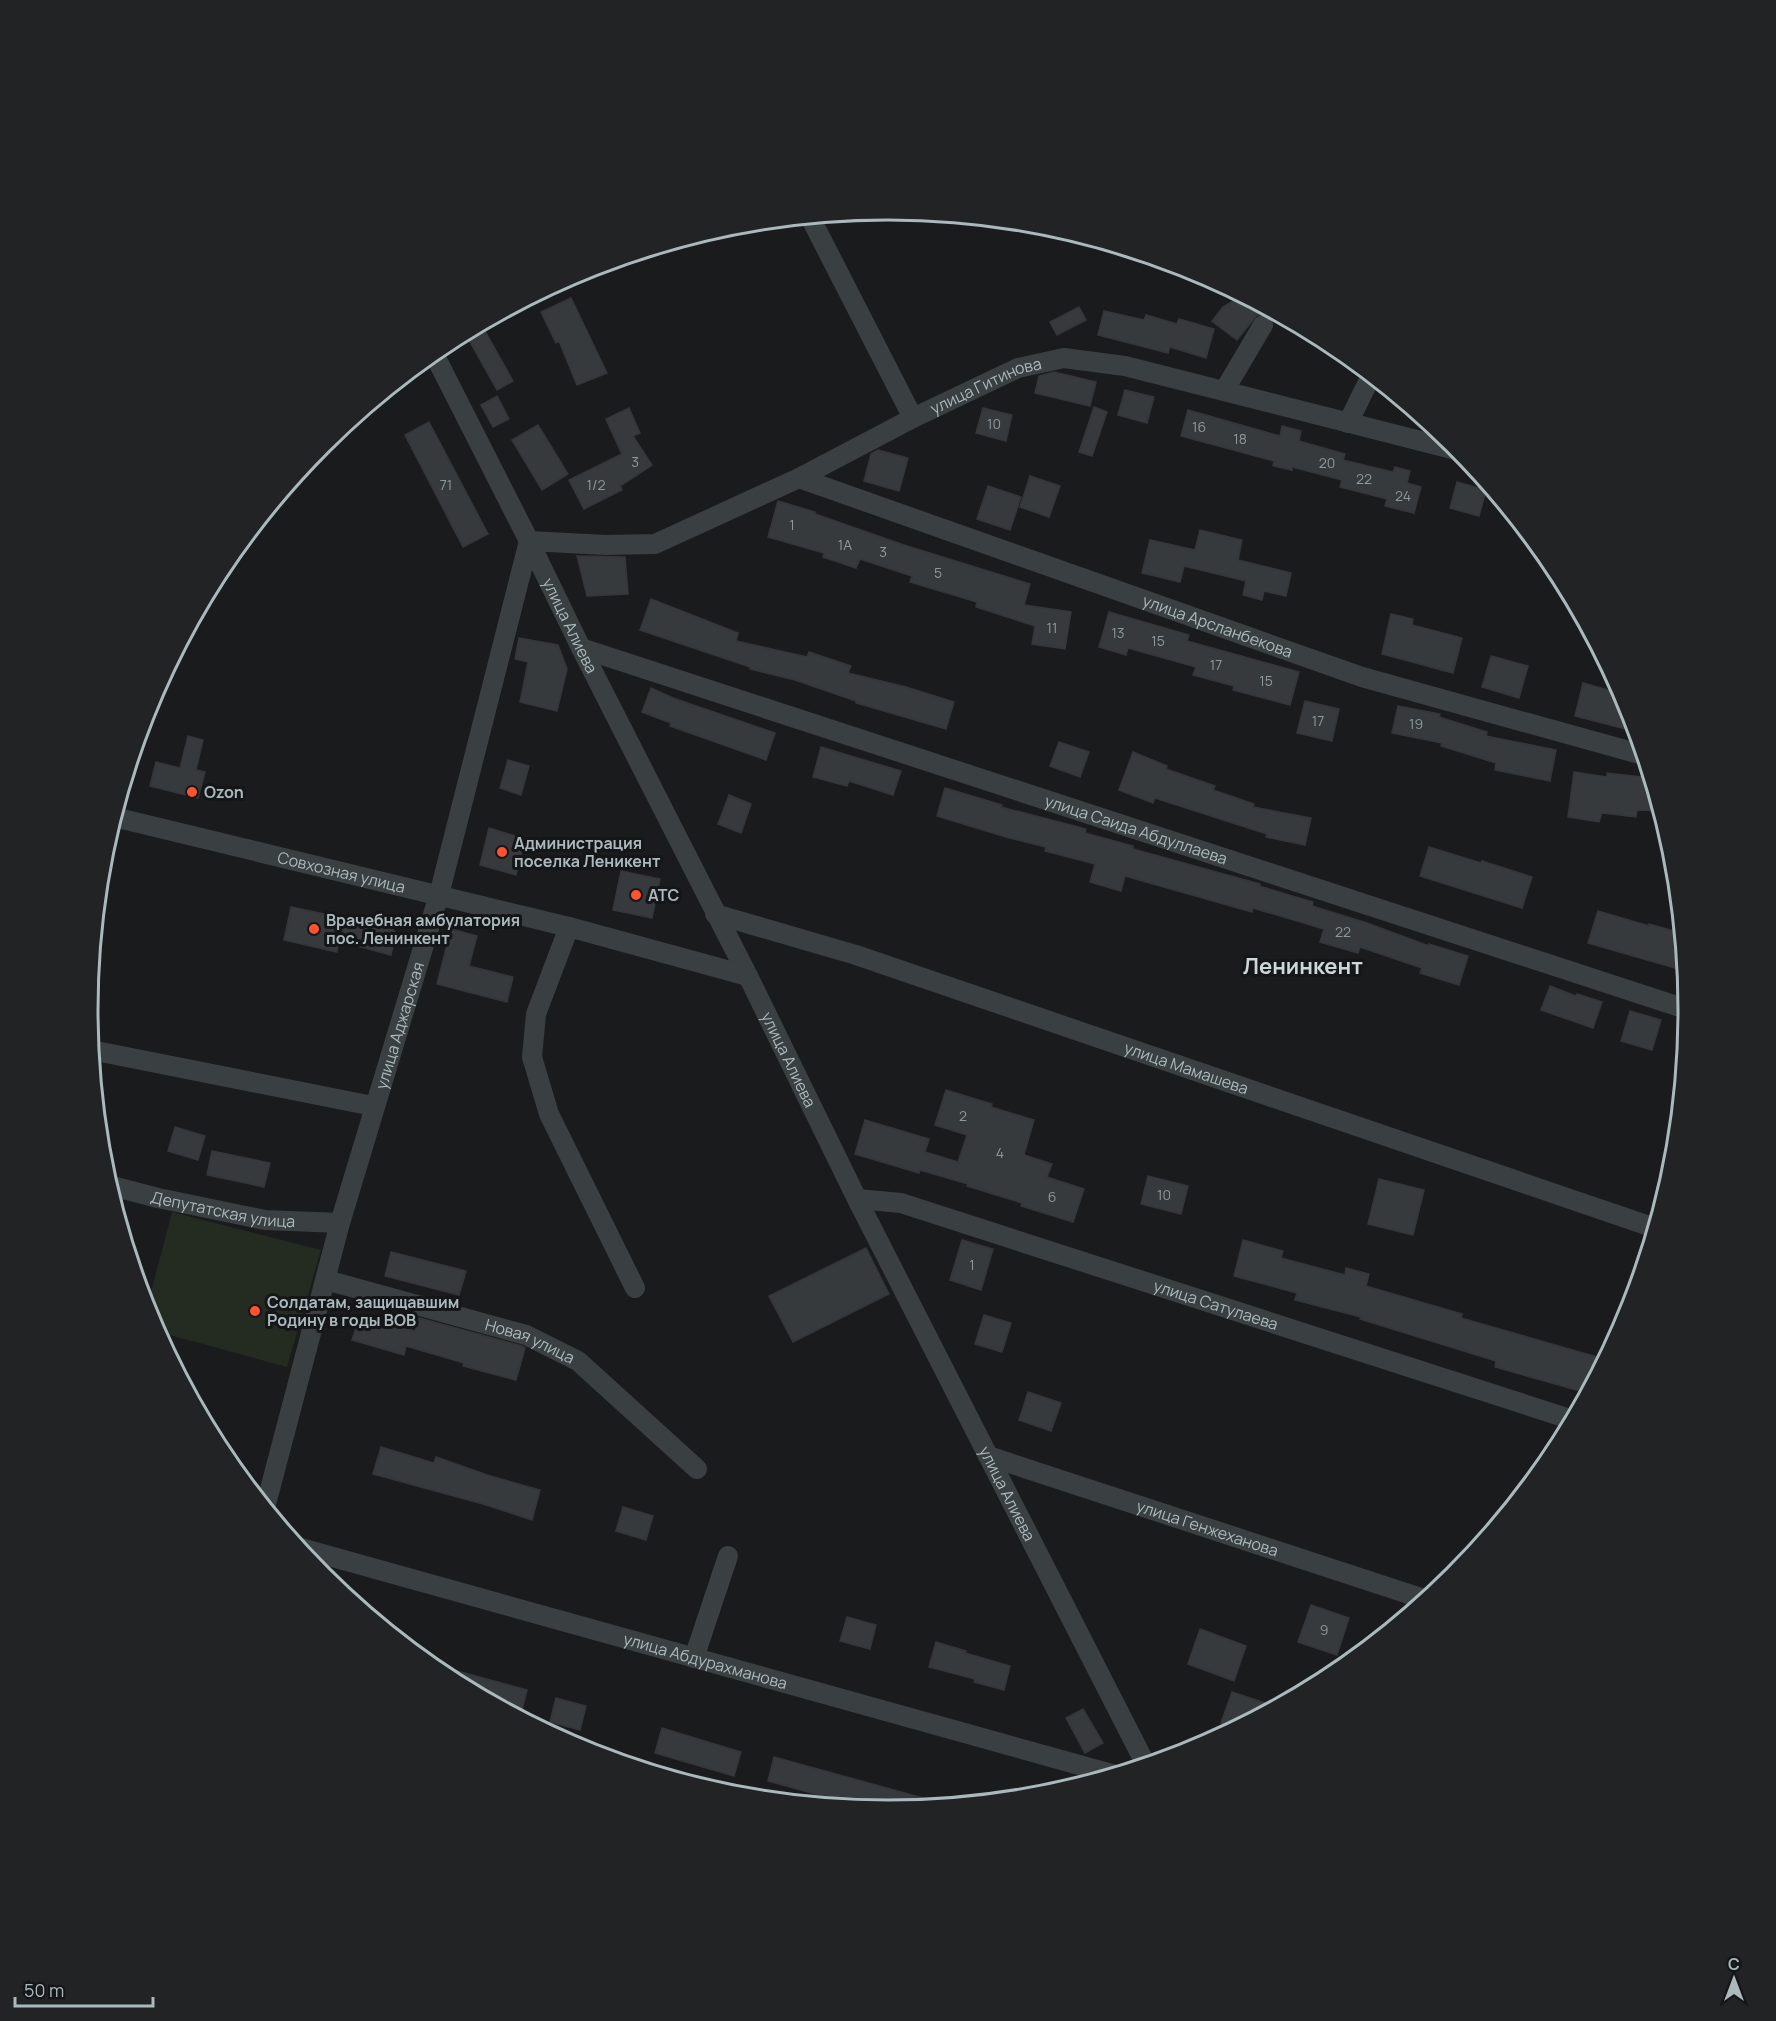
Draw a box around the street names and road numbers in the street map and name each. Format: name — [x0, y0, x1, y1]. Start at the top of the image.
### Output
street label: улица Гитинова — [927, 352, 1043, 419]
street label: улица Алиева — [538, 574, 603, 677]
street label: улица Арсланбекова — [1140, 589, 1296, 663]
street label: улица Саида Абдуллаева — [1042, 789, 1230, 869]
street label: Совхозная улица — [275, 846, 408, 898]
street label: улица Аджарская — [370, 959, 429, 1092]
street label: улица Алиева — [756, 1008, 821, 1111]
street label: улица Мамашева — [1121, 1037, 1251, 1099]
street label: Депутатская улица — [149, 1186, 296, 1232]
street label: улица Сатулаева — [1151, 1274, 1281, 1335]
street label: Новая улица — [483, 1313, 578, 1369]
street label: улица Алиева — [974, 1442, 1041, 1545]
street label: улица Генжеханова — [1134, 1494, 1281, 1562]
street label: улица Абдурахманова — [621, 1628, 790, 1694]

